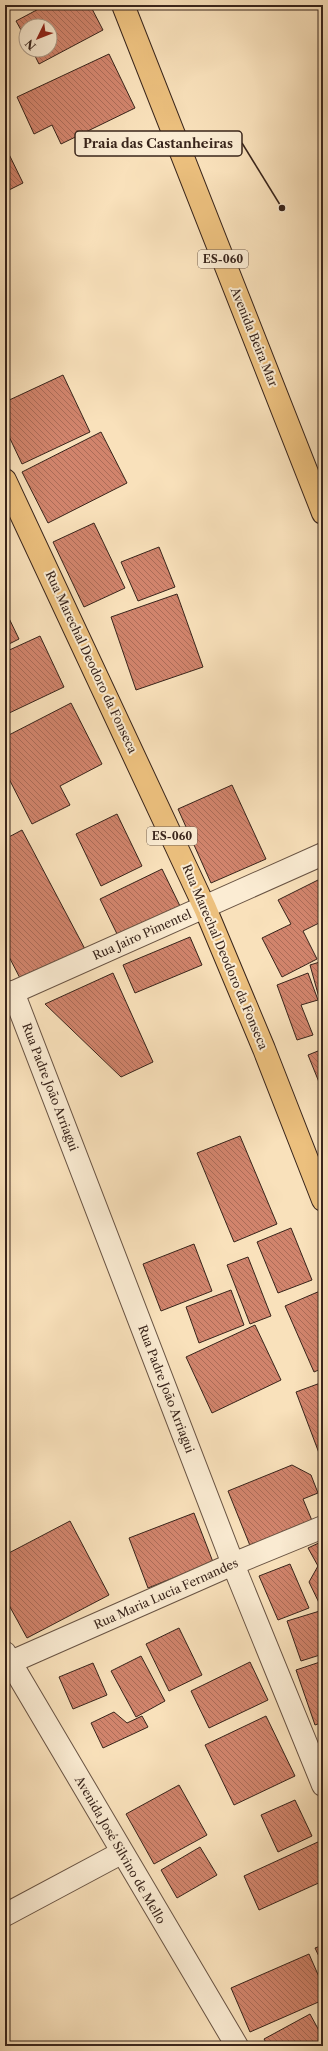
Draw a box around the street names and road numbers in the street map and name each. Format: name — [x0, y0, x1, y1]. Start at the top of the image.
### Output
road number: ES-060 — [198, 250, 248, 268]
street label: Avenida Beira Mar — [227, 284, 281, 389]
street label: Rua Marechal Deodoro da Fonseca — [42, 568, 141, 756]
road number: ES-060 — [147, 827, 197, 845]
street label: Rua Marechal Deodoro da Fonseca — [180, 862, 272, 1052]
street label: Rua Jairo Pimentel — [90, 906, 194, 963]
street label: Rua Padre João Arriagui — [19, 1021, 82, 1153]
street label: Rua Padre João Arriagui — [135, 1323, 198, 1455]
street label: Rua Maria Lucia Fernandes — [91, 1555, 240, 1632]
street label: Avenida José Silvino de Mello — [71, 1772, 169, 1926]

